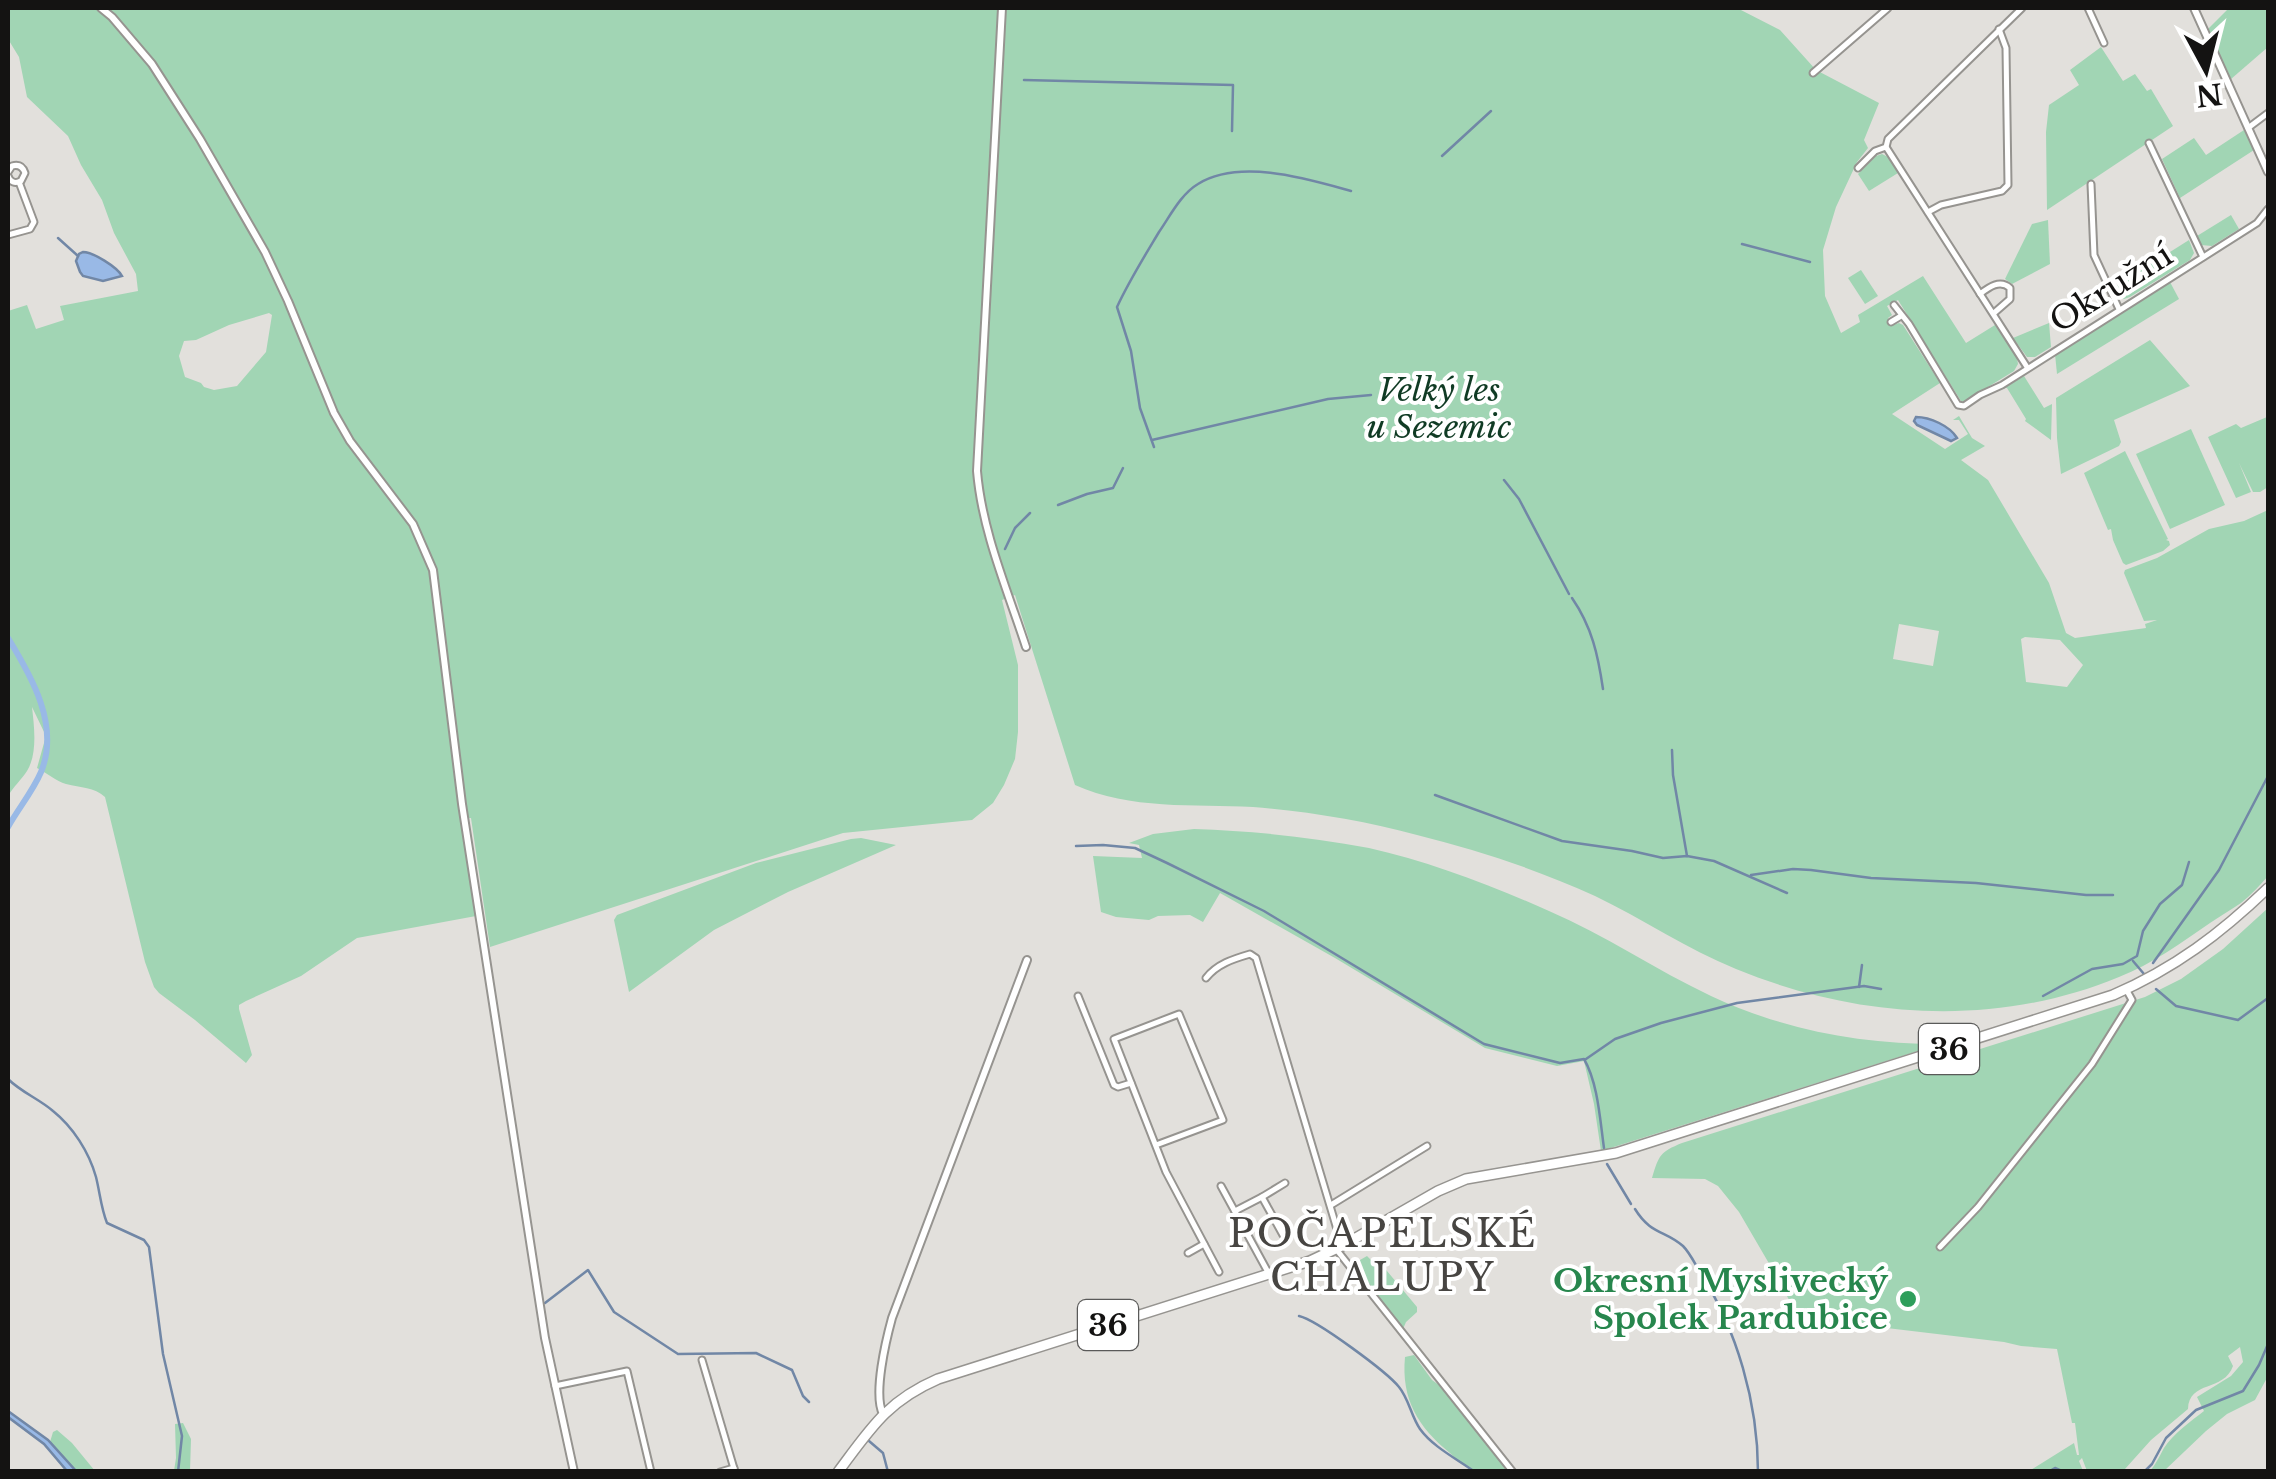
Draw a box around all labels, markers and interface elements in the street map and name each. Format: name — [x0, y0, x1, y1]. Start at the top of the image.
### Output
north arrow — [2156, 20, 2256, 120]
text: N — [2194, 75, 2224, 113]
street label: Okružní — [2042, 235, 2180, 341]
park label: Velký les u Sezemic — [1367, 370, 1511, 447]
road number: 36 — [1919, 1024, 1979, 1074]
district label: POČAPELSKÉ CHALUPY — [1228, 1209, 1538, 1301]
place label: Okresní Myslivecký Spolek Pardubice — [1553, 1261, 1888, 1338]
marker: Okresní Myslivecký Spolek Pardubice — [1897, 1288, 1919, 1310]
road number: 36 — [1078, 1300, 1138, 1350]

